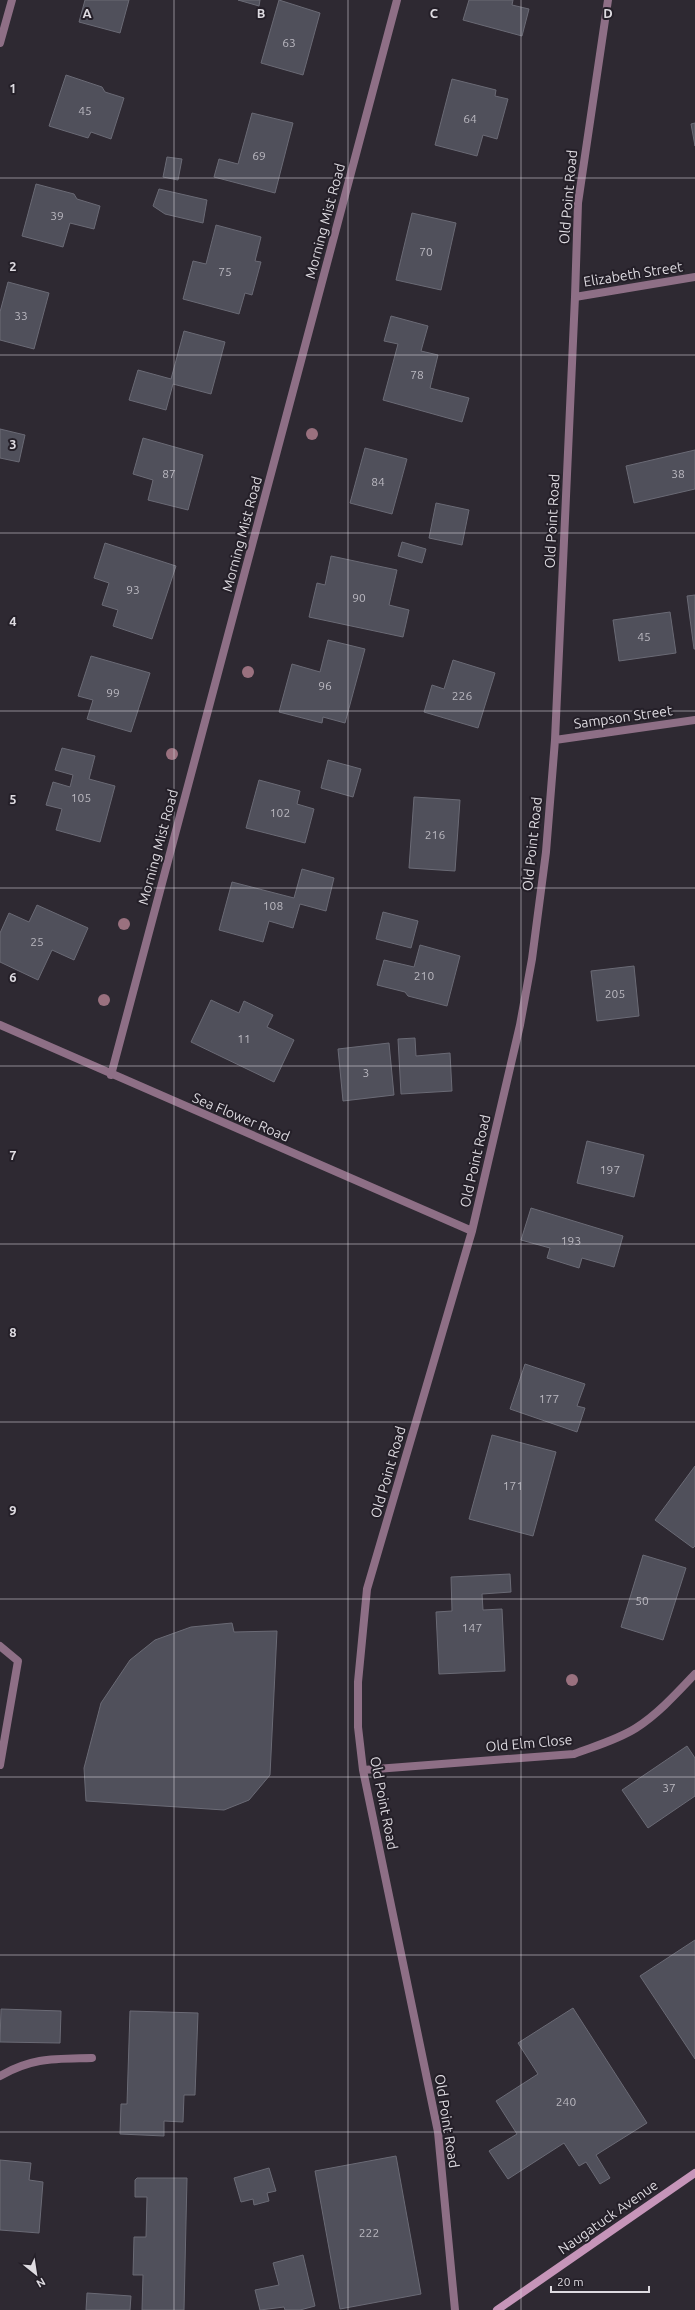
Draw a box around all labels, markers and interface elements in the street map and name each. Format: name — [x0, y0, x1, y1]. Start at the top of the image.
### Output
text: A — [82, 6, 92, 20]
text: B — [257, 6, 266, 20]
text: C — [430, 6, 439, 20]
text: D — [603, 6, 613, 20]
house number: 63 — [282, 36, 296, 49]
text: 1 — [9, 81, 17, 95]
house number: 45 — [78, 104, 92, 117]
house number: 64 — [463, 112, 477, 125]
house number: 69 — [252, 149, 266, 162]
street label: Old Point Road — [556, 149, 580, 245]
street label: Morning Mist Road — [302, 161, 348, 281]
house number: 39 — [50, 209, 64, 222]
house number: 70 — [419, 245, 433, 258]
street label: Elizabeth Street — [582, 258, 684, 290]
text: 2 — [9, 259, 17, 273]
house number: 75 — [218, 265, 232, 278]
house number: 33 — [14, 309, 28, 322]
house number: 78 — [410, 368, 424, 381]
text: 3 — [9, 437, 17, 451]
house number: 87 — [162, 467, 176, 480]
house number: 38 — [671, 467, 685, 480]
street label: Old Point Road — [542, 473, 562, 569]
street label: Morning Mist Road — [219, 474, 265, 594]
house number: 84 — [371, 475, 385, 488]
house number: 93 — [126, 583, 140, 596]
house number: 90 — [352, 591, 366, 604]
text: 4 — [9, 614, 17, 628]
house number: 45 — [637, 630, 651, 643]
house number: 96 — [318, 679, 332, 692]
house number: 99 — [106, 686, 120, 699]
house number: 226 — [452, 689, 472, 702]
street label: Sampson Street — [573, 702, 674, 732]
street label: Morning Mist Road — [135, 787, 181, 907]
house number: 105 — [71, 791, 91, 804]
text: 5 — [9, 792, 17, 806]
street label: Old Point Road — [519, 796, 545, 892]
house number: 102 — [270, 806, 290, 819]
house number: 216 — [425, 828, 445, 841]
house number: 108 — [263, 899, 283, 912]
house number: 25 — [30, 935, 44, 948]
house number: 210 — [414, 969, 434, 982]
text: 6 — [9, 970, 17, 984]
house number: 205 — [605, 987, 625, 1000]
house number: 11 — [237, 1032, 251, 1045]
house number: 3 — [363, 1066, 369, 1079]
street label: Sea Flower Road — [190, 1089, 292, 1145]
street label: Old Point Road — [457, 1113, 493, 1209]
text: 7 — [9, 1148, 17, 1162]
house number: 197 — [600, 1163, 620, 1176]
house number: 193 — [561, 1234, 581, 1247]
text: 8 — [9, 1325, 17, 1339]
house number: 177 — [539, 1392, 559, 1405]
street label: Old Point Road — [367, 1424, 409, 1520]
house number: 171 — [503, 1479, 523, 1492]
text: 9 — [9, 1503, 17, 1517]
house number: 50 — [635, 1594, 649, 1607]
house number: 147 — [462, 1621, 482, 1634]
street label: Old Elm Close — [485, 1731, 573, 1755]
street label: Old Point Road — [367, 1755, 401, 1851]
house number: 37 — [662, 1781, 676, 1794]
street label: Old Point Road — [432, 2073, 462, 2169]
house number: 240 — [556, 2095, 576, 2108]
street label: Naugatuck Avenue — [555, 2177, 661, 2257]
house number: 222 — [359, 2226, 379, 2239]
north arrow — [16, 2254, 56, 2294]
scale bar — [551, 2268, 649, 2294]
text: N — [34, 2275, 48, 2290]
text: 20 m — [557, 2275, 584, 2288]

